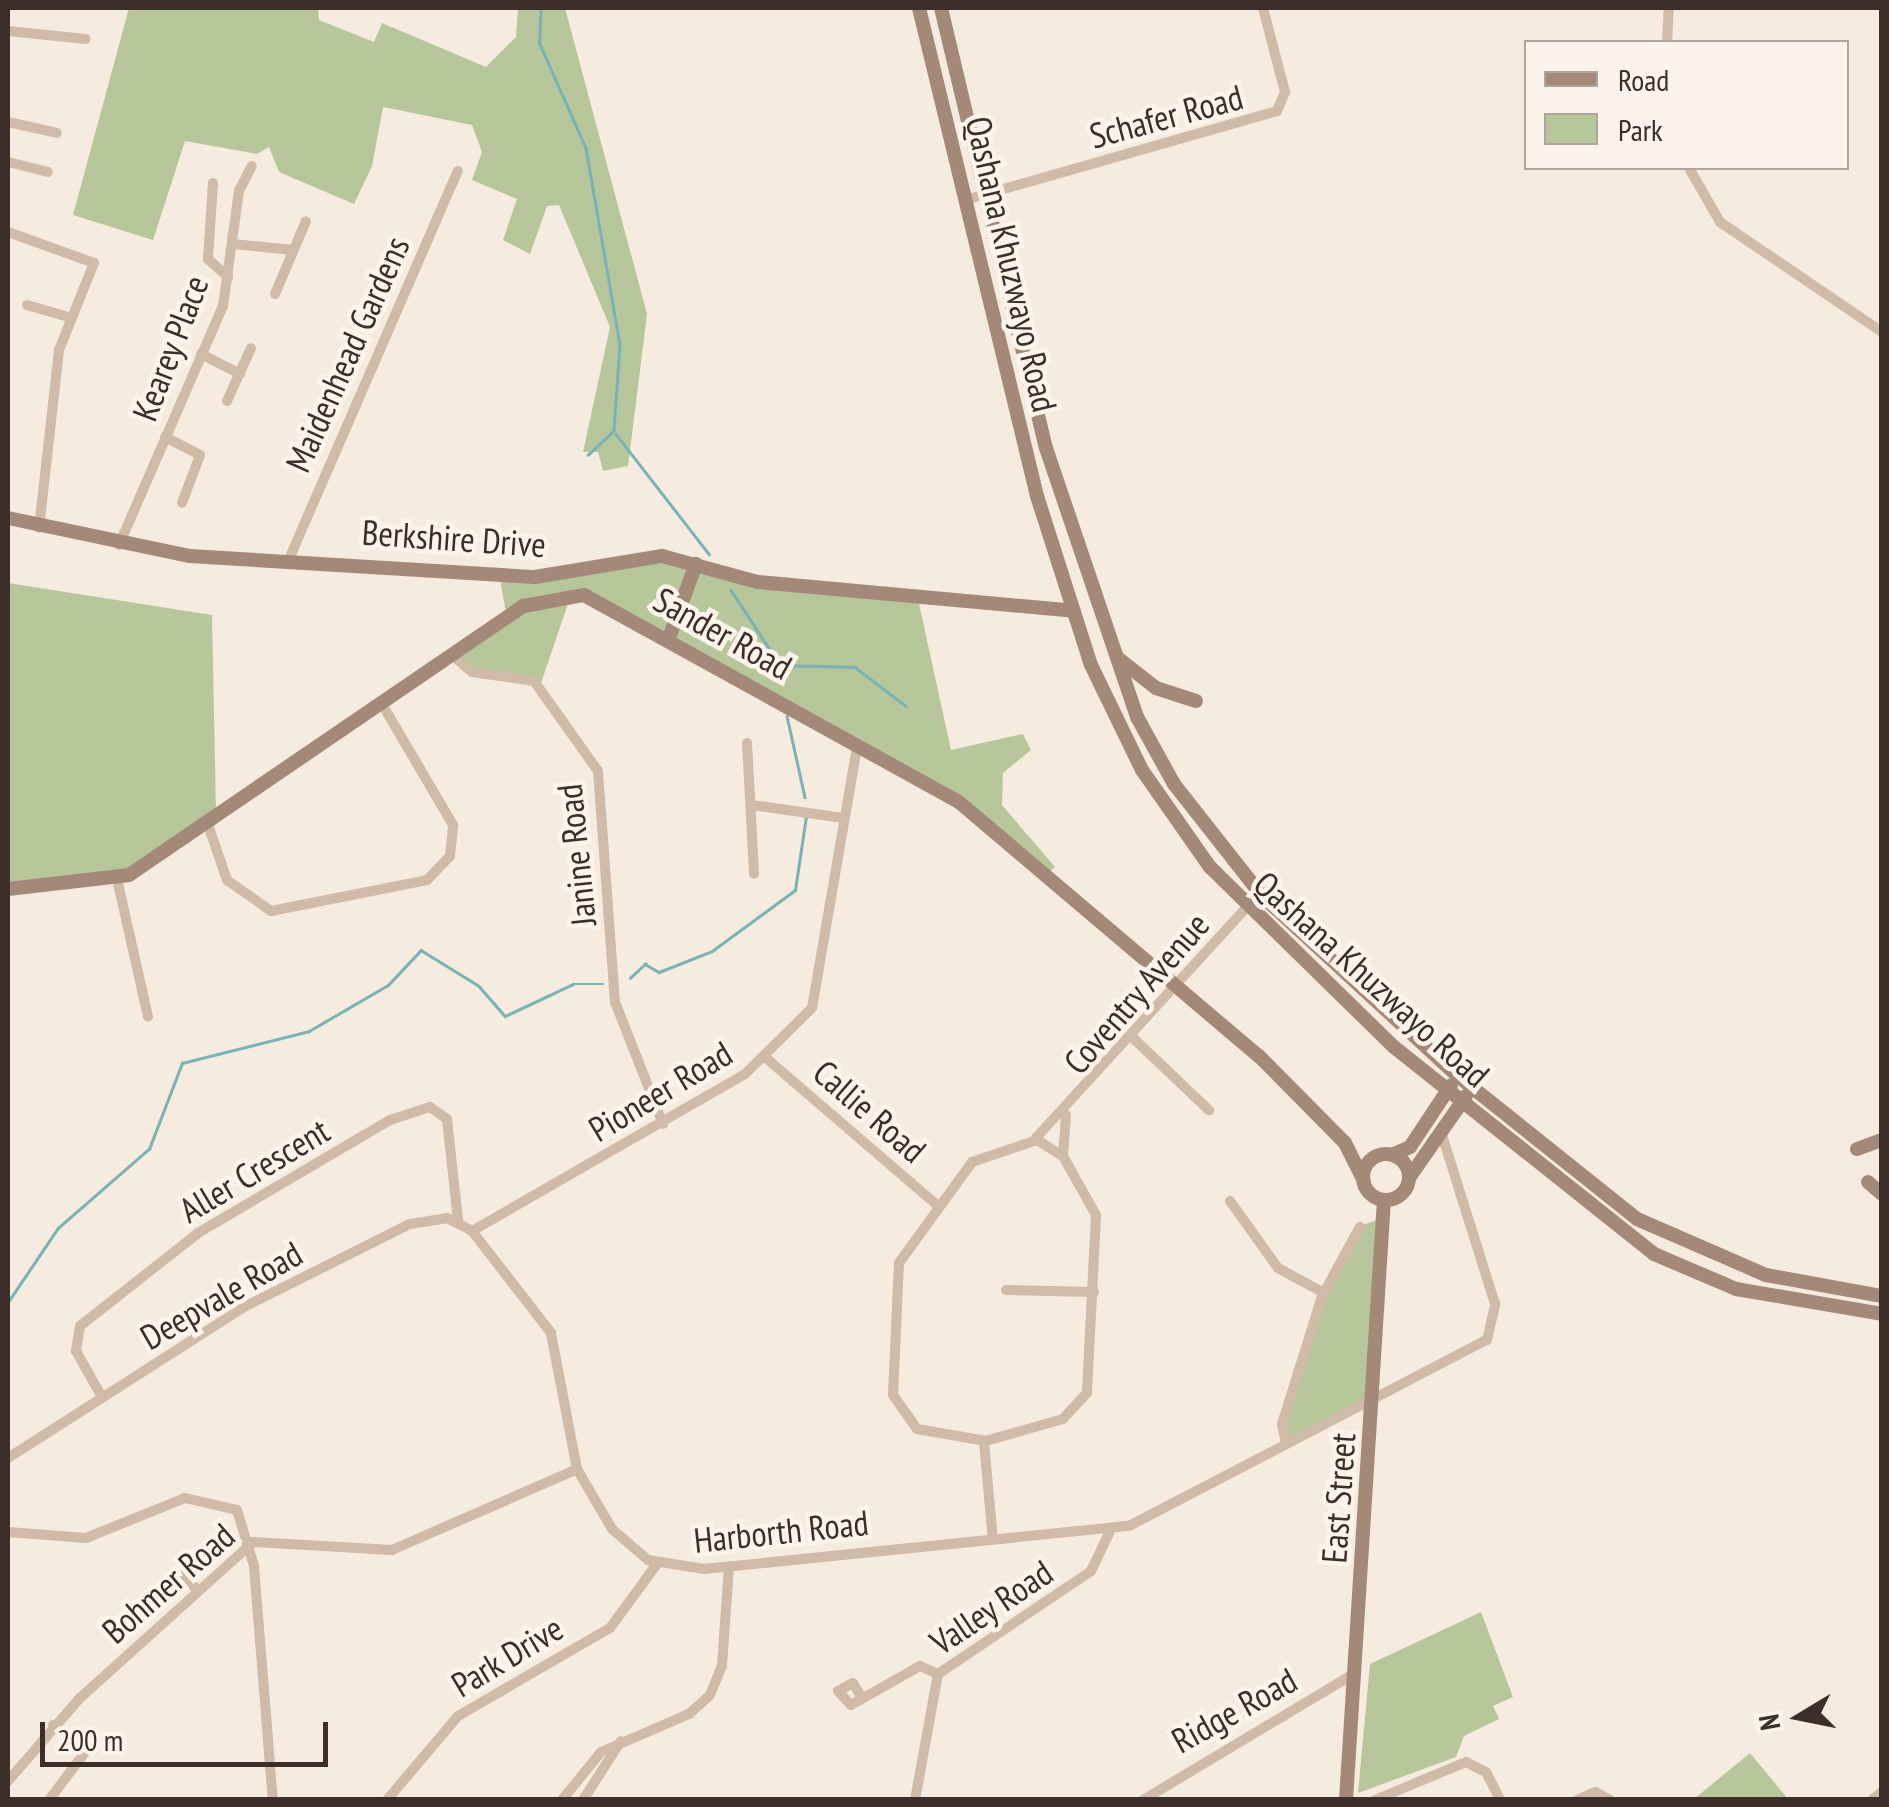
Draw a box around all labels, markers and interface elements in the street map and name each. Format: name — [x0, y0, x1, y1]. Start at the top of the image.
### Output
legend — [1524, 40, 1849, 170]
text: Road — [1618, 60, 1669, 99]
street label: Schafer Road — [1085, 75, 1247, 157]
text: Park — [1618, 110, 1663, 149]
street label: Qashana Khuzwayo Road — [958, 112, 1066, 416]
street label: Maidenhead Gardens — [276, 230, 418, 478]
street label: Kearey Place — [123, 269, 217, 427]
street label: Berkshire Drive — [361, 511, 547, 565]
street label: Sander Road — [647, 578, 799, 688]
street label: Janine Road — [548, 782, 604, 928]
street label: Qashana Khuzwayo Road — [1246, 862, 1498, 1096]
street label: Coventry Avenue — [1054, 903, 1218, 1083]
street label: Pioneer Road — [581, 1032, 739, 1150]
street label: Callie Road — [805, 1051, 935, 1171]
street label: Aller Crescent — [172, 1109, 336, 1231]
street label: Deepvale Road — [133, 1232, 309, 1358]
street label: East Street — [1313, 1432, 1363, 1564]
street label: Harborth Road — [692, 1501, 870, 1561]
street label: Bohmer Road — [93, 1514, 243, 1652]
street label: Valley Road — [922, 1551, 1060, 1663]
street label: Park Drive — [443, 1606, 571, 1706]
street label: Ridge Road — [1164, 1659, 1304, 1761]
north arrow — [1749, 1667, 1849, 1767]
scale bar — [45, 1702, 332, 1764]
text: N — [1749, 1712, 1788, 1733]
text: 200 m — [57, 1720, 123, 1759]

